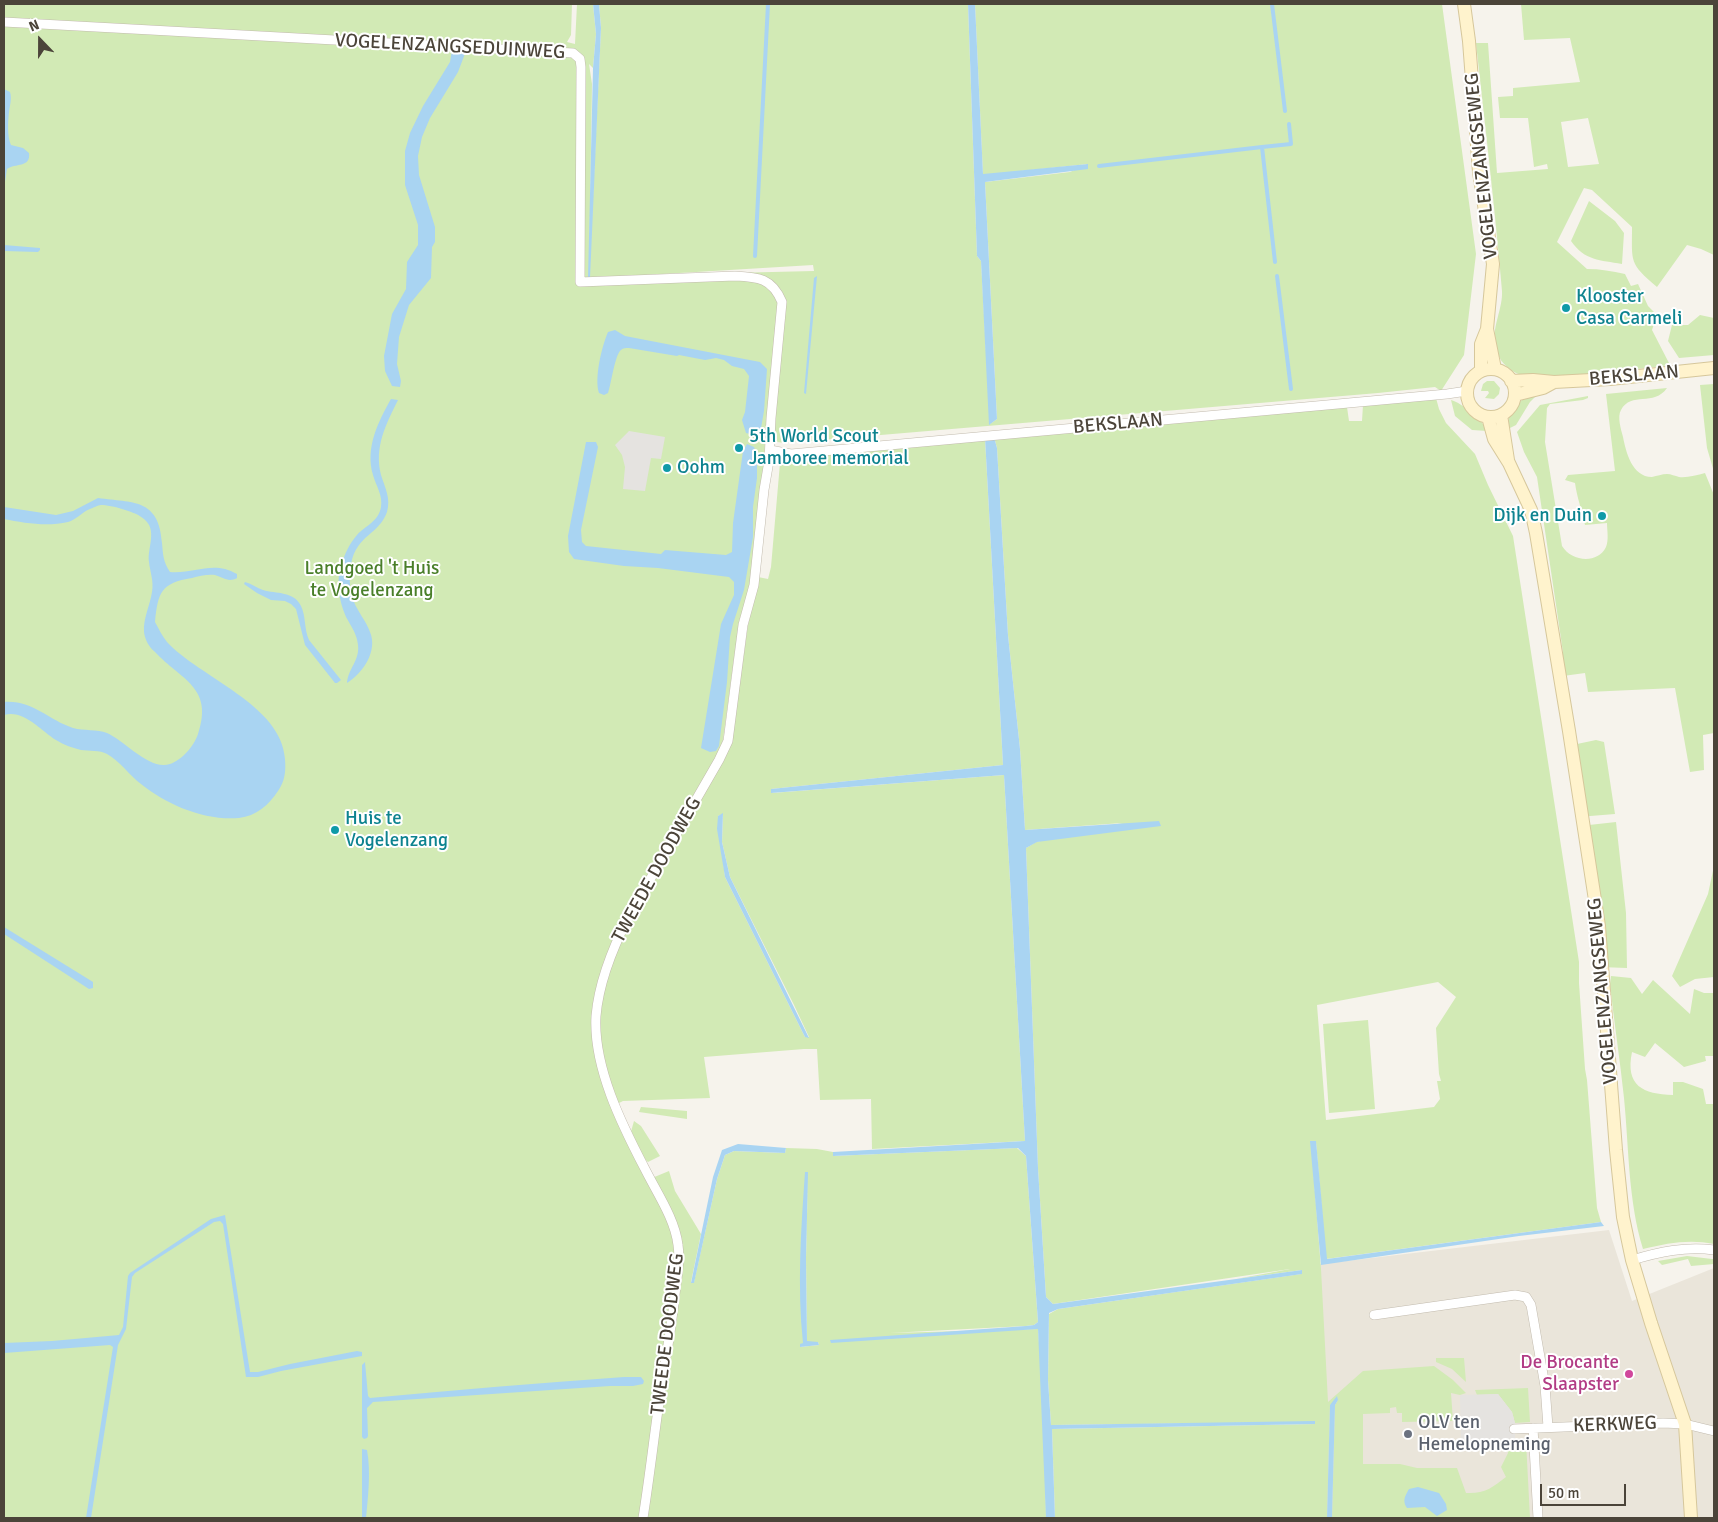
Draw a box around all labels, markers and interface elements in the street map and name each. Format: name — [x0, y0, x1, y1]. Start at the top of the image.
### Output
north arrow — [15, 15, 65, 65]
text: N — [26, 16, 42, 35]
street label: VOGELENZANGSEDUINWEG — [334, 30, 566, 64]
street label: VOGELENZANGSEWEG — [1461, 72, 1503, 260]
place label: Klooster Casa Carmeli — [1576, 286, 1682, 330]
marker: Klooster Casa Carmeli — [1560, 302, 1572, 314]
street label: BEKSLAAN — [1588, 361, 1680, 391]
street label: BEKSLAAN — [1072, 409, 1164, 439]
place label: 5th World Scout Jamboree memorial — [749, 426, 909, 470]
marker: 5th World Scout Jamboree memorial — [733, 442, 745, 454]
place label: Oohm — [677, 457, 725, 479]
marker: Oohm — [661, 462, 673, 474]
place label: Dijk en Duin — [1493, 505, 1592, 527]
marker: Dijk en Duin — [1596, 510, 1608, 522]
park label: Landgoed 't Huis te Vogelenzang — [305, 558, 439, 602]
street label: TWEEDE DOODWEG — [608, 793, 706, 947]
place label: Huis te Vogelenzang — [345, 808, 448, 852]
marker: Huis te Vogelenzang — [329, 824, 341, 836]
street label: VOGELENZANGSEWEG — [1583, 897, 1623, 1085]
street label: TWEEDE DOODWEG — [647, 1252, 689, 1416]
place label: De Brocante Slaapster — [1520, 1352, 1619, 1396]
marker: De Brocante Slaapster — [1623, 1368, 1635, 1380]
place label: OLV ten Hemelopneming — [1418, 1412, 1551, 1456]
street label: KERKWEG — [1573, 1412, 1657, 1438]
marker: OLV ten Hemelopneming — [1402, 1428, 1414, 1440]
scale bar — [1543, 1474, 1629, 1506]
text: 50 m — [1548, 1484, 1579, 1502]

